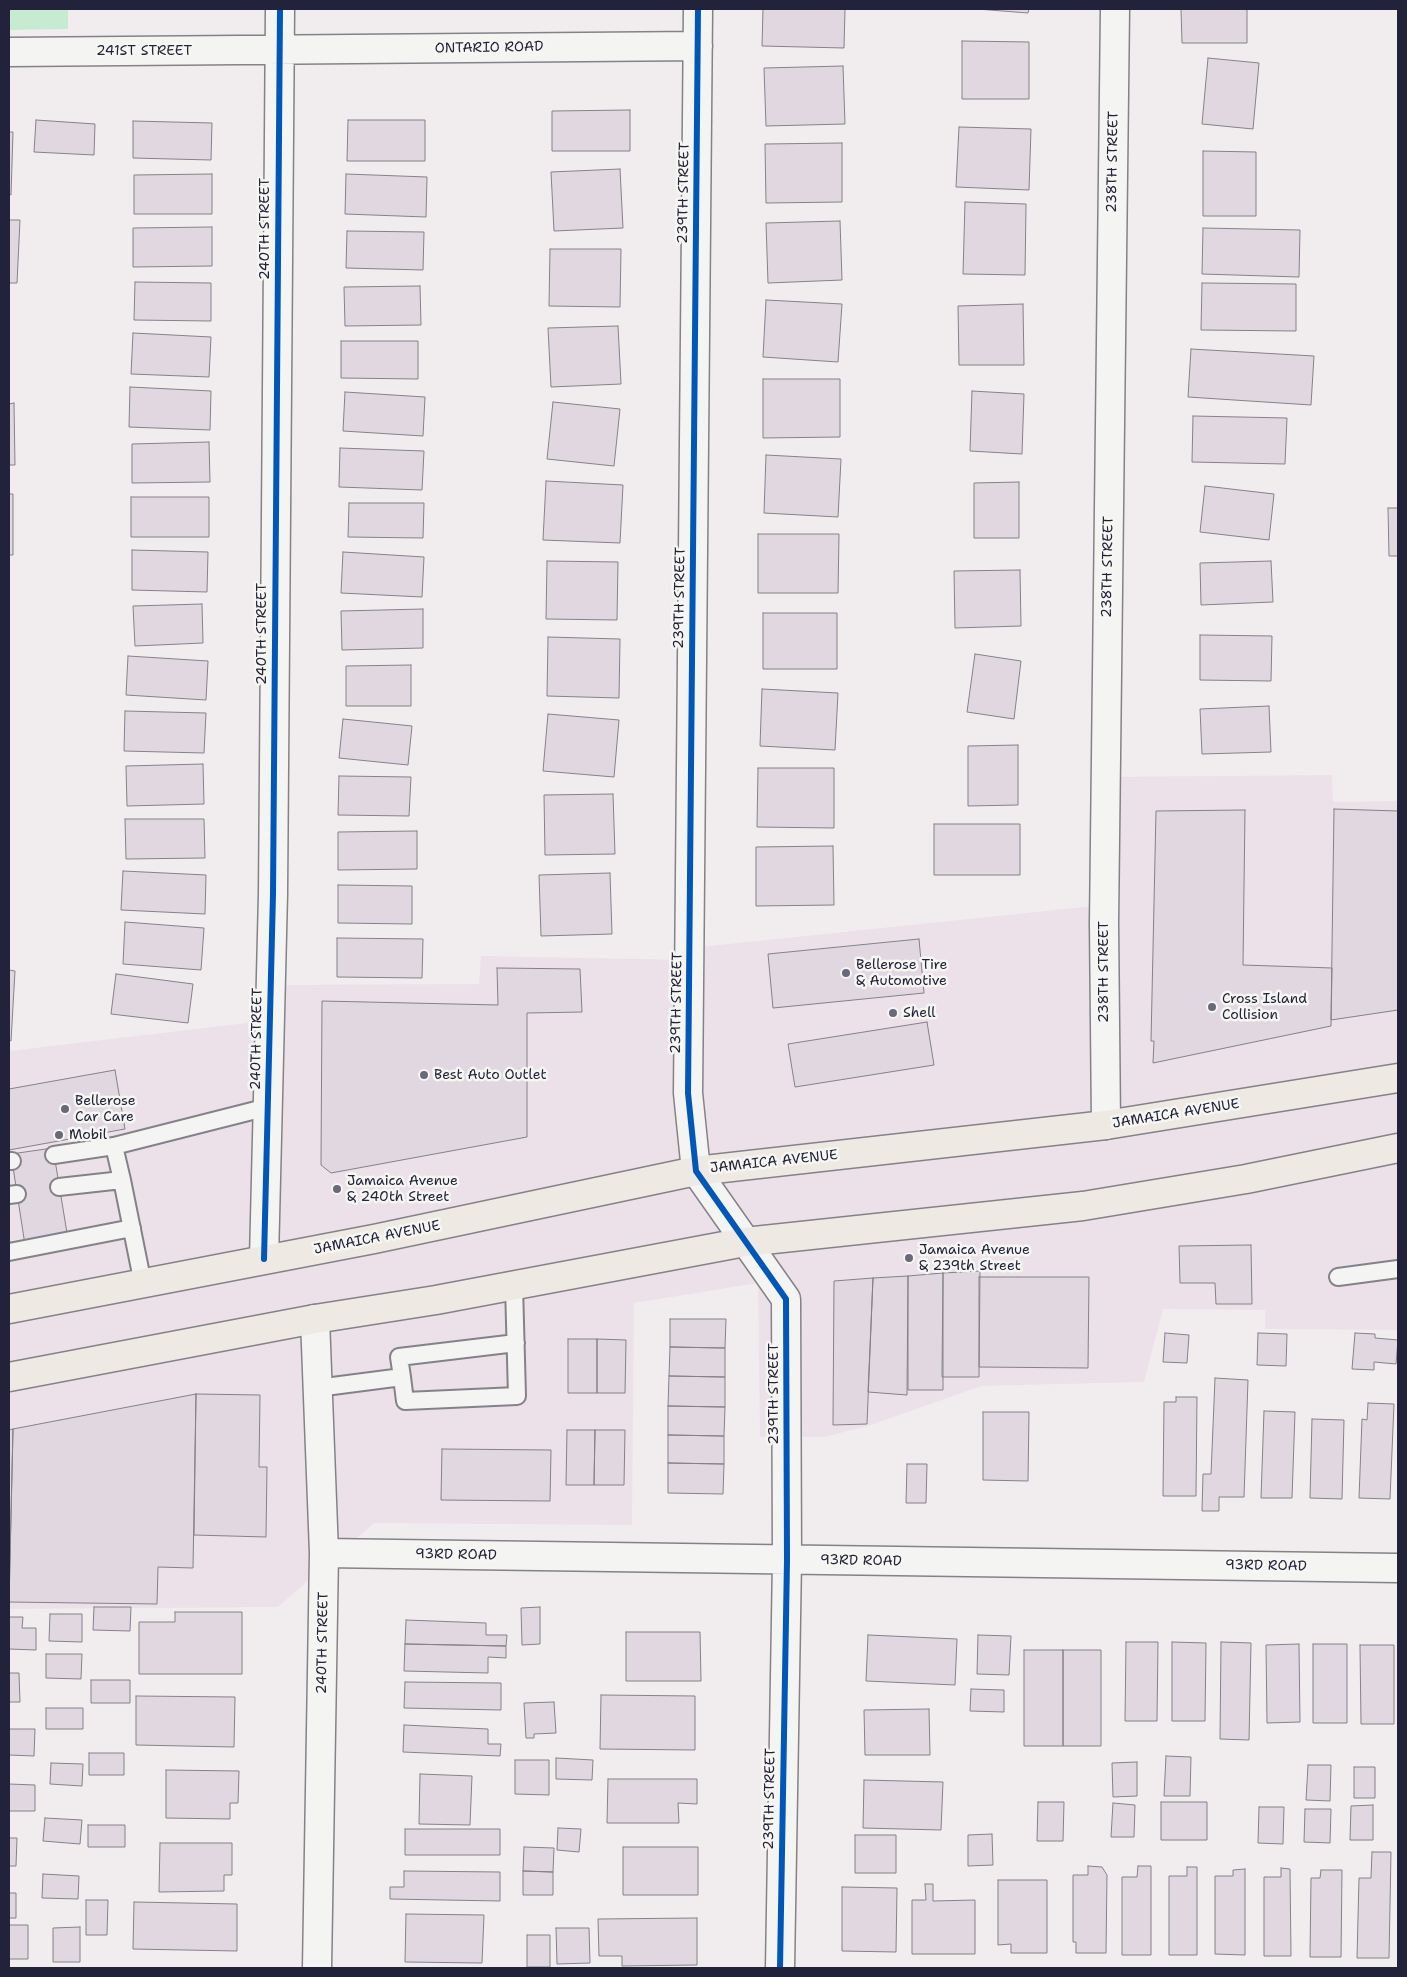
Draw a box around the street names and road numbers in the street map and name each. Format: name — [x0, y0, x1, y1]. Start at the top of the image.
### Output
street label: ONTARIO ROAD — [435, 39, 543, 57]
street label: 241ST STREET — [96, 43, 192, 59]
street label: 238TH STREET — [1104, 111, 1122, 213]
street label: 239TH STREET — [675, 142, 693, 244]
street label: 240TH STREET — [257, 178, 273, 280]
street label: 238TH STREET — [1099, 516, 1117, 618]
street label: 239TH STREET — [671, 547, 689, 649]
street label: 240TH STREET — [254, 583, 270, 685]
street label: 238TH STREET — [1096, 921, 1112, 1023]
street label: 239TH STREET — [668, 952, 686, 1054]
street label: 240TH STREET — [248, 988, 266, 1090]
street label: JAMAICA AVENUE — [1111, 1096, 1241, 1132]
street label: JAMAICA AVENUE — [709, 1147, 839, 1177]
street label: JAMAICA AVENUE — [312, 1217, 442, 1259]
street label: 239TH STREET — [766, 1343, 782, 1445]
street label: 93RD ROAD — [415, 1546, 497, 1564]
street label: 93RD ROAD — [820, 1552, 902, 1570]
street label: 93RD ROAD — [1225, 1557, 1307, 1575]
street label: 240TH STREET — [314, 1592, 332, 1694]
street label: 239TH STREET — [761, 1748, 779, 1850]

